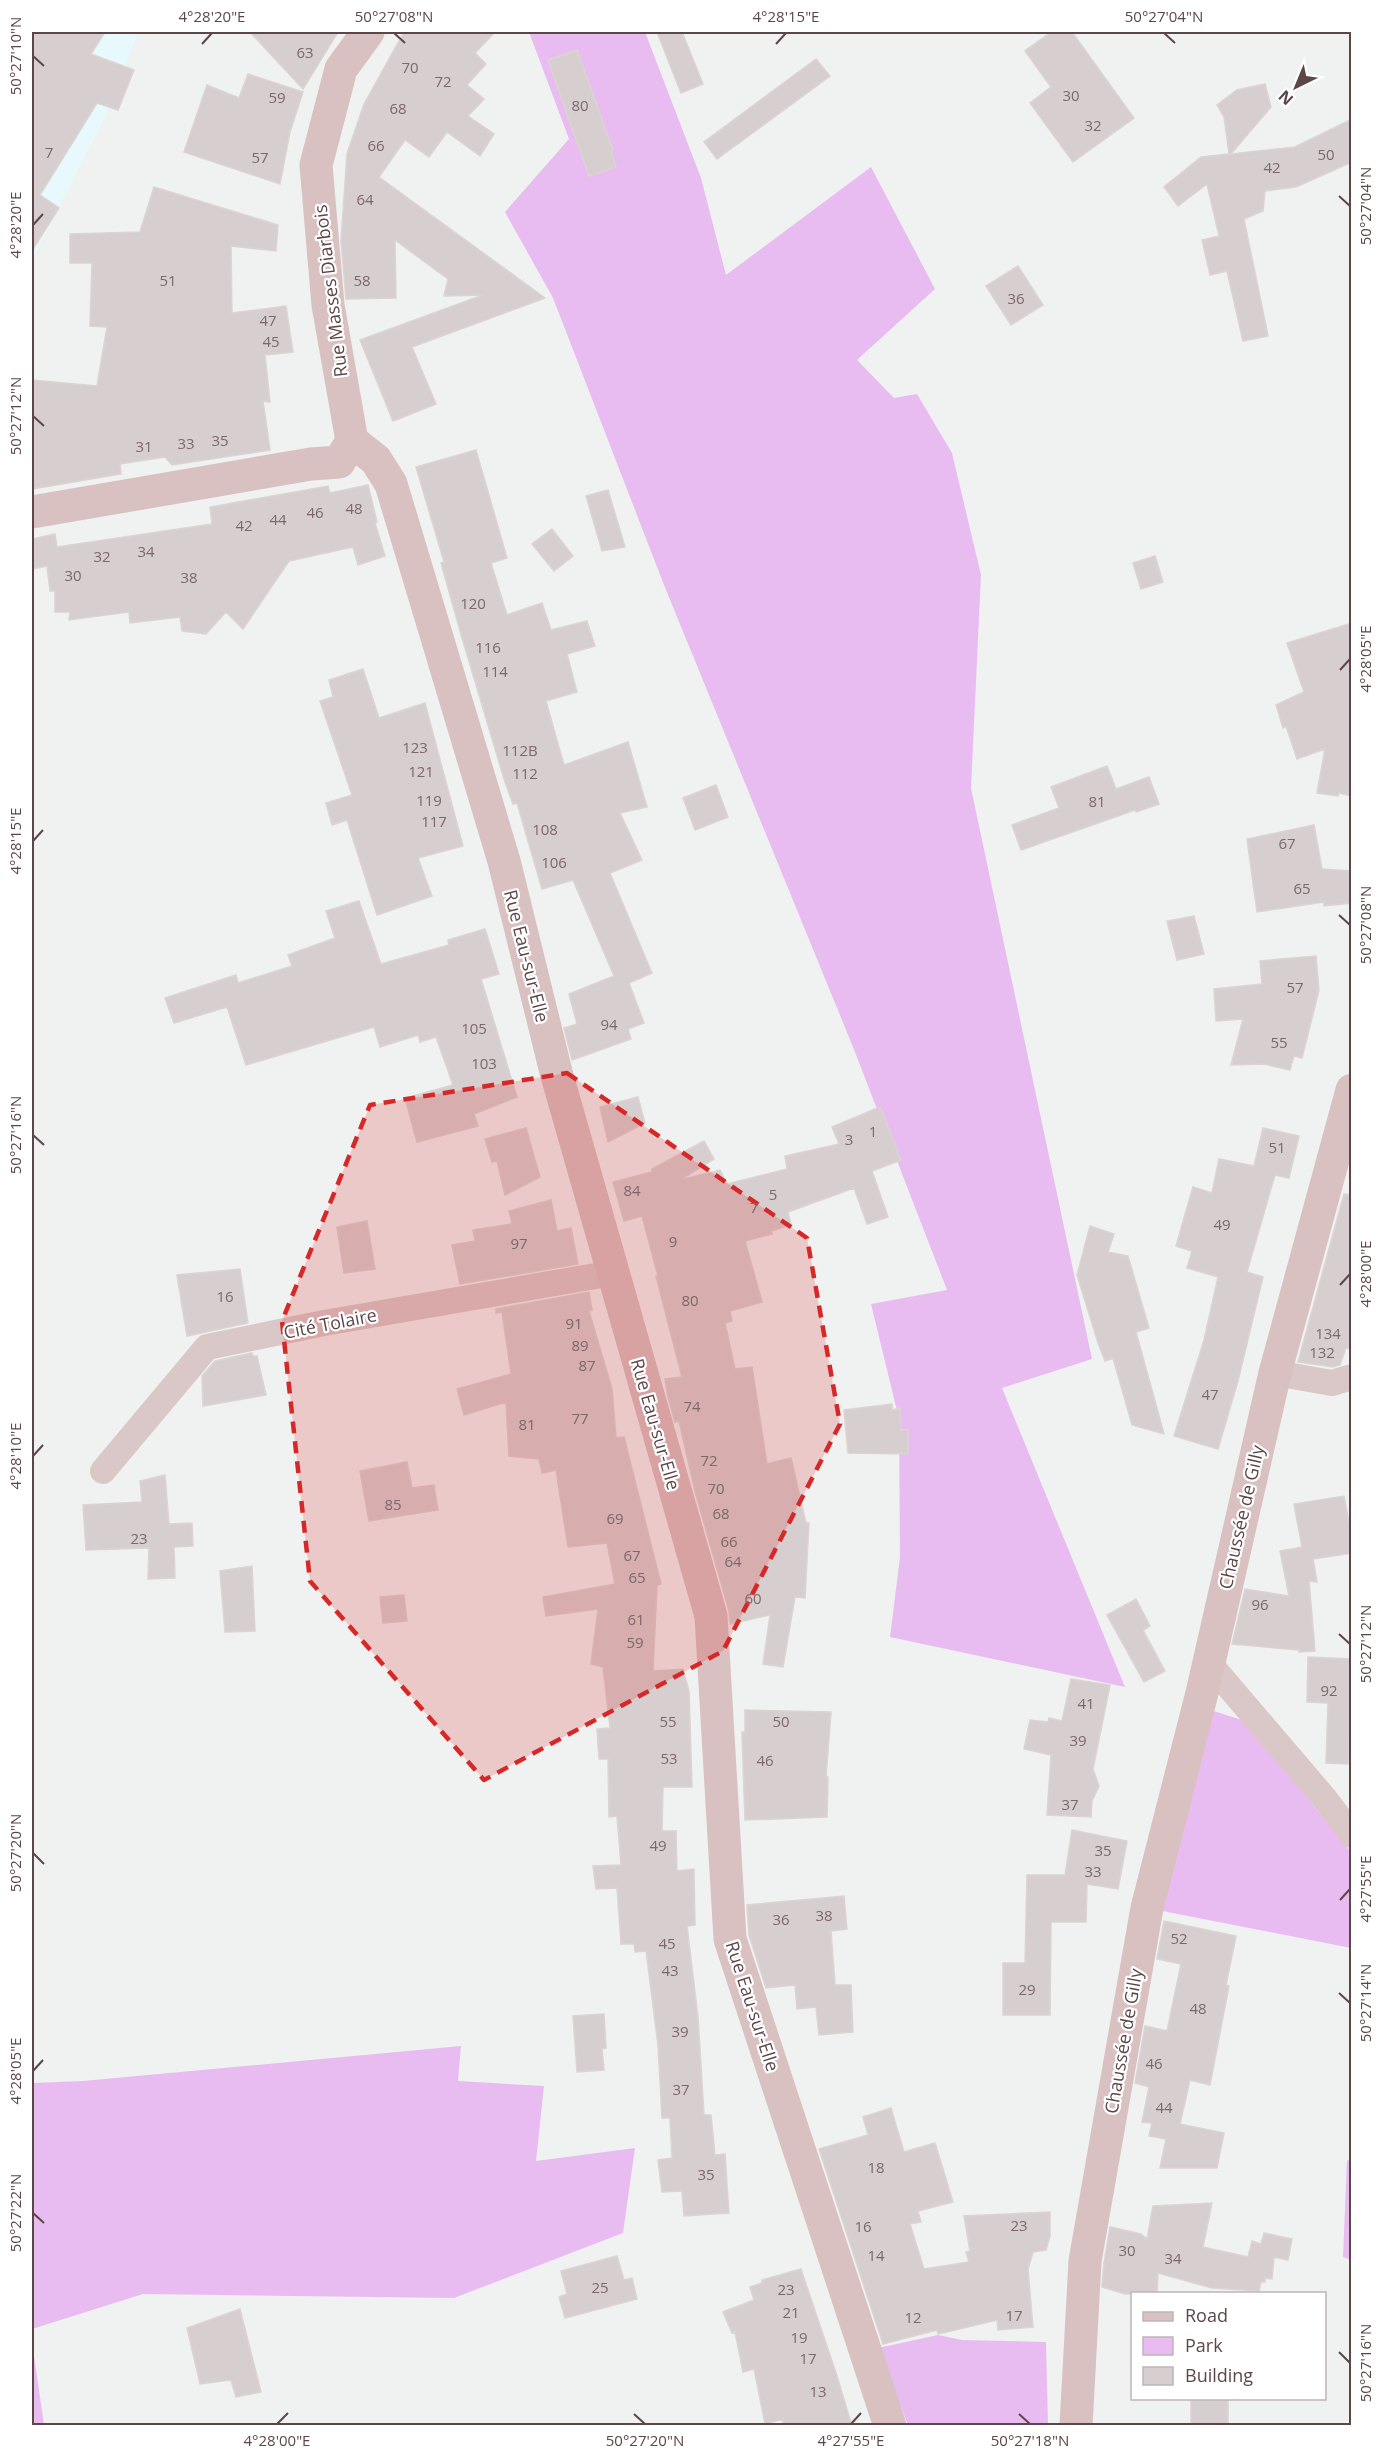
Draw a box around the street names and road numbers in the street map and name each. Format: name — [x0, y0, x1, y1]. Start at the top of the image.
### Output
street label: Rue Masses Diarbois — [308, 203, 352, 379]
street label: Rue Eau-sur-Elle — [499, 887, 555, 1025]
street label: Cité Tolaire — [281, 1302, 379, 1344]
street label: Rue Eau-sur-Elle — [626, 1355, 686, 1493]
street label: Chaussée de Gilly — [1213, 1442, 1269, 1591]
street label: Rue Eau-sur-Elle — [721, 1938, 785, 2074]
street label: Chaussée de Gilly — [1098, 1966, 1148, 2115]

